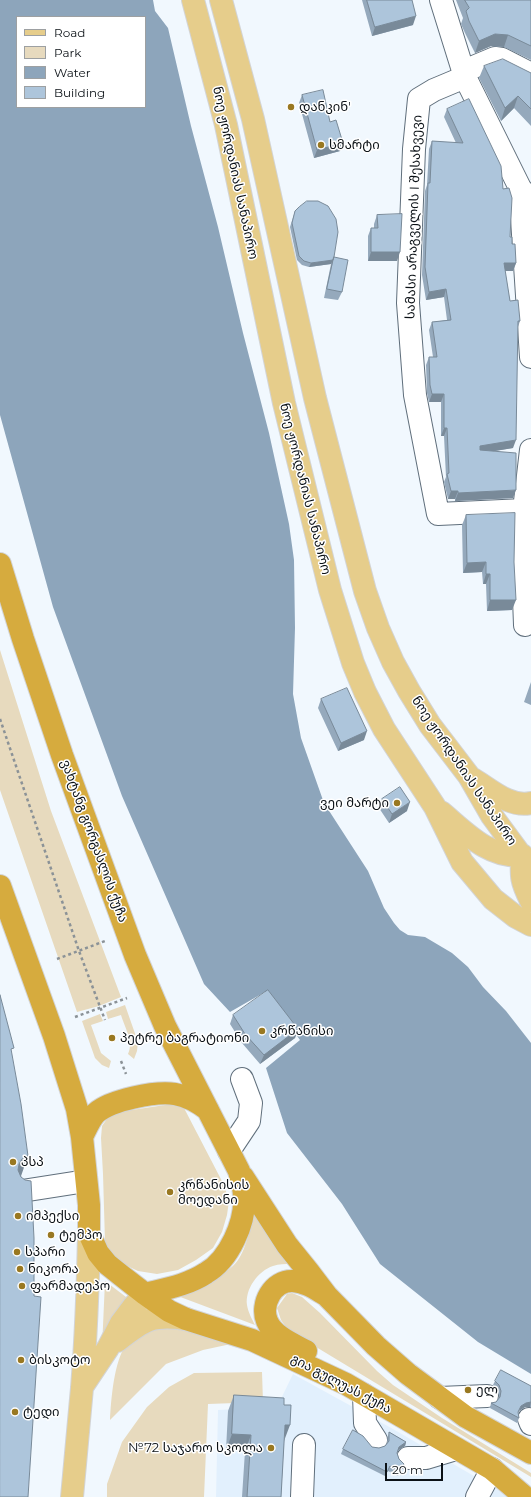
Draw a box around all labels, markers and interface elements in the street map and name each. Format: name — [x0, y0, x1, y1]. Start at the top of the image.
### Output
legend — [16, 16, 146, 108]
text: Road — [54, 25, 85, 40]
text: Park — [54, 45, 81, 60]
text: Water — [54, 65, 90, 80]
text: Building — [54, 85, 105, 100]
street label: ნოე ჟორდანიას სანაპირო — [209, 85, 261, 261]
place label: დანკინ' — [299, 99, 351, 115]
marker: დანკინ' — [286, 102, 296, 112]
street label: სამასი არაგველის I შესახვევი — [403, 115, 425, 319]
place label: სმარტი — [329, 137, 380, 153]
marker: სმარტი — [316, 140, 326, 150]
street label: ნოე ჟორდანიას სანაპირო — [276, 402, 334, 576]
street label: ნოე ჟორდანიას სანაპირო — [408, 694, 520, 848]
street label: ვახტანგ გორგასლის ქუჩა — [57, 757, 131, 925]
place label: ვეი მარტი — [320, 795, 389, 811]
marker: ვეი მარტი — [392, 798, 402, 808]
place label: კრწანისი — [270, 1023, 333, 1039]
marker: კრწანისი — [257, 1026, 267, 1036]
place label: პეტრე ბაგრატიონი — [120, 1030, 249, 1046]
marker: პეტრე ბაგრატიონი — [107, 1033, 117, 1043]
place label: პსპ — [21, 1154, 44, 1170]
marker: პსპ — [8, 1157, 18, 1167]
place label: კრწანისის მოედანი — [178, 1177, 249, 1208]
marker: კრწანისის მოედანი — [165, 1187, 175, 1197]
place label: იმპექსი — [26, 1208, 79, 1224]
marker: იმპექსი — [13, 1211, 23, 1221]
place label: ტემპო — [59, 1227, 102, 1243]
marker: ტემპო — [46, 1230, 56, 1240]
place label: სპარი — [25, 1244, 65, 1260]
marker: სპარი — [12, 1247, 22, 1257]
place label: ნიკორა — [28, 1261, 79, 1277]
marker: ნიკორა — [15, 1264, 25, 1274]
place label: ფარმადეპო — [30, 1278, 110, 1294]
marker: ფარმადეპო — [17, 1281, 27, 1291]
street label: გია გულუას ქუჩა — [288, 1351, 394, 1417]
place label: ბისკოტო — [29, 1352, 90, 1368]
marker: ბისკოტო — [16, 1355, 26, 1365]
place label: ელ — [476, 1382, 498, 1398]
marker: ელ — [463, 1385, 473, 1395]
place label: ტედი — [23, 1404, 60, 1420]
marker: ტედი — [10, 1407, 20, 1417]
place label: №72 საჯარო სკოლა — [128, 1440, 263, 1456]
marker: №72 საჯარო სკოლა — [266, 1443, 276, 1453]
scale bar — [387, 1455, 445, 1481]
text: 20 m — [392, 1462, 423, 1477]

